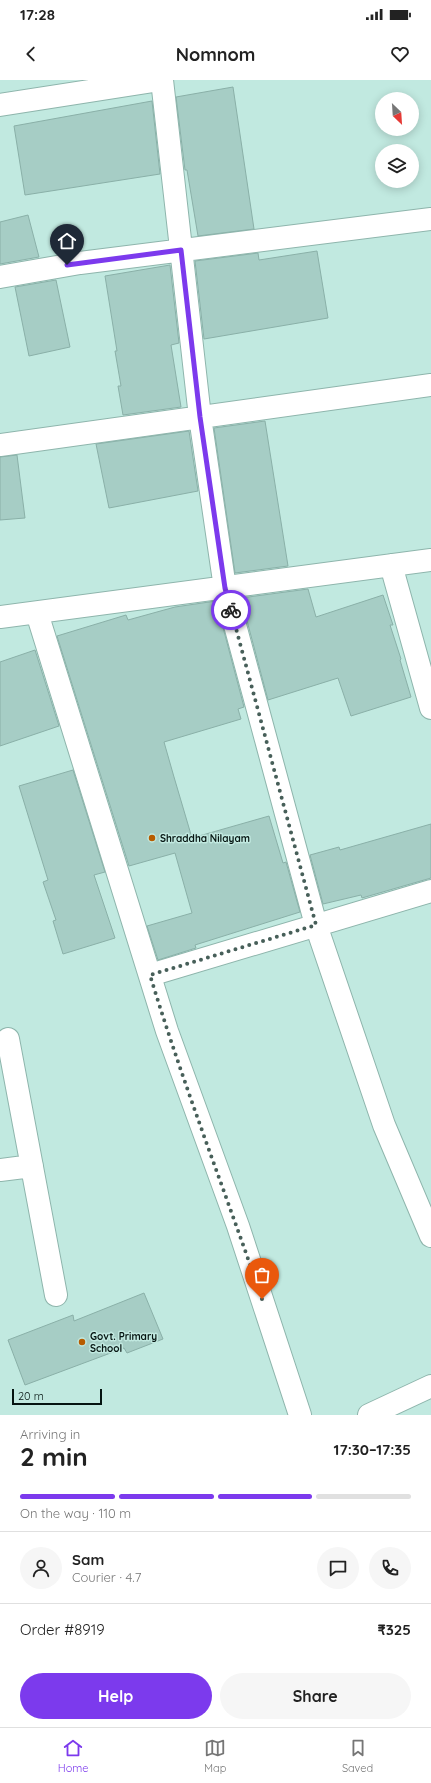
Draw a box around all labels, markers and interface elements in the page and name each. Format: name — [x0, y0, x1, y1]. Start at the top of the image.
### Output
text: 17:28 — [20, 5, 55, 24]
icon: back — [20, 43, 42, 65]
text: Nomnom — [176, 43, 255, 66]
icon: heart — [389, 43, 411, 65]
north arrow — [375, 92, 419, 136]
map controls — [375, 92, 419, 188]
button: layers — [375, 144, 419, 188]
pin — [50, 224, 84, 265]
icon: home — [56, 230, 78, 252]
courier — [211, 590, 251, 630]
icon: bike — [220, 599, 242, 621]
place label: Shraddha Nilayam — [160, 832, 250, 845]
marker: Shraddha Nilayam — [147, 833, 157, 843]
pin — [245, 1258, 279, 1299]
icon: bag — [251, 1264, 273, 1286]
place label: Govt. Primary School — [90, 1330, 157, 1355]
marker: Govt. Primary School — [77, 1337, 87, 1347]
scale bar — [12, 1387, 102, 1406]
text: 20 m — [18, 1389, 44, 1403]
text: Arriving in — [20, 1426, 80, 1442]
text: 2 min — [20, 1440, 88, 1473]
text: 17:30–17:35 — [334, 1440, 411, 1459]
text: On the way · 110 m — [20, 1505, 131, 1521]
button: person — [20, 1547, 62, 1589]
button: chat — [317, 1547, 359, 1589]
button: phone — [369, 1547, 411, 1589]
text: Sam — [72, 1550, 104, 1569]
text: Courier · 4.7 — [72, 1569, 141, 1585]
text: Order #8919 — [20, 1620, 105, 1639]
text: ₹325 — [377, 1620, 411, 1639]
button: Help — [20, 1673, 212, 1719]
button: Share — [220, 1673, 411, 1719]
tab: Home — [58, 1737, 89, 1775]
tab: Map — [204, 1737, 226, 1775]
tab: Saved — [342, 1737, 373, 1775]

